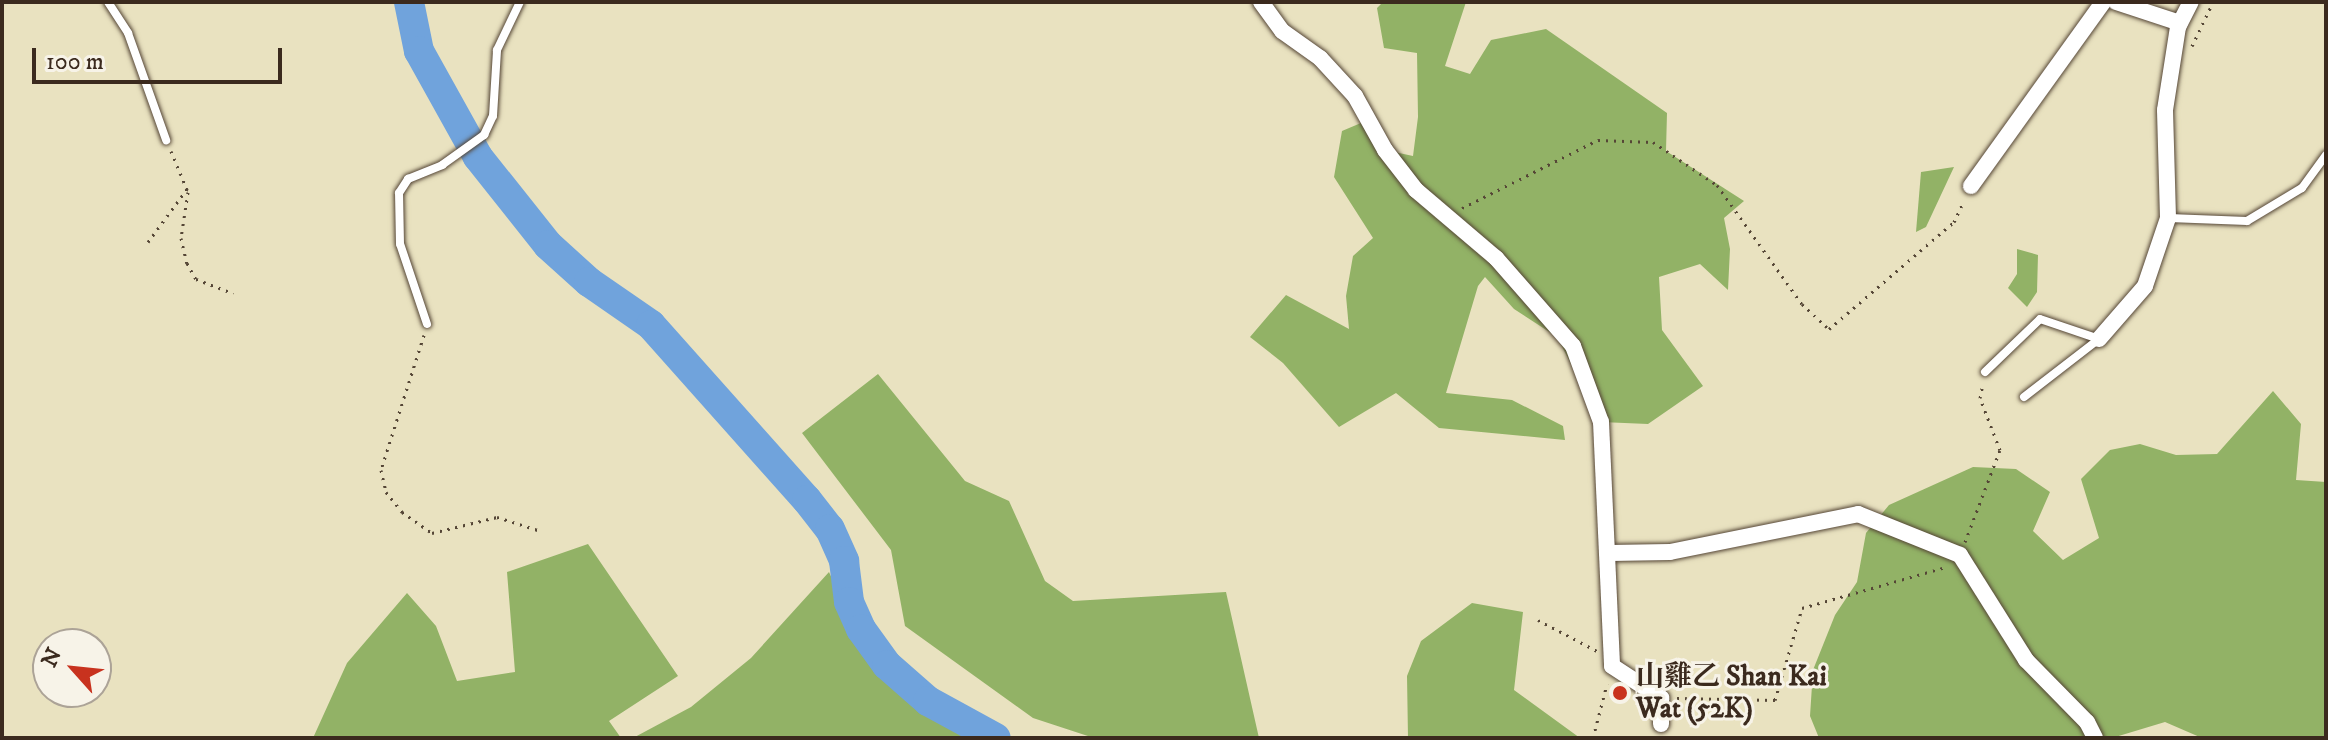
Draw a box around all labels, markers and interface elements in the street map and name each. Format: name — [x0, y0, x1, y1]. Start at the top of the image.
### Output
scale bar — [36, 32, 286, 82]
text: 100 m — [46, 47, 104, 77]
north arrow — [32, 628, 112, 708]
text: N — [36, 644, 68, 672]
place label: 山雞乙 Shan Kai Wat (52K) — [1636, 660, 1827, 726]
marker: 山雞乙 Shan Kai Wat (52K) — [1611, 684, 1629, 702]

